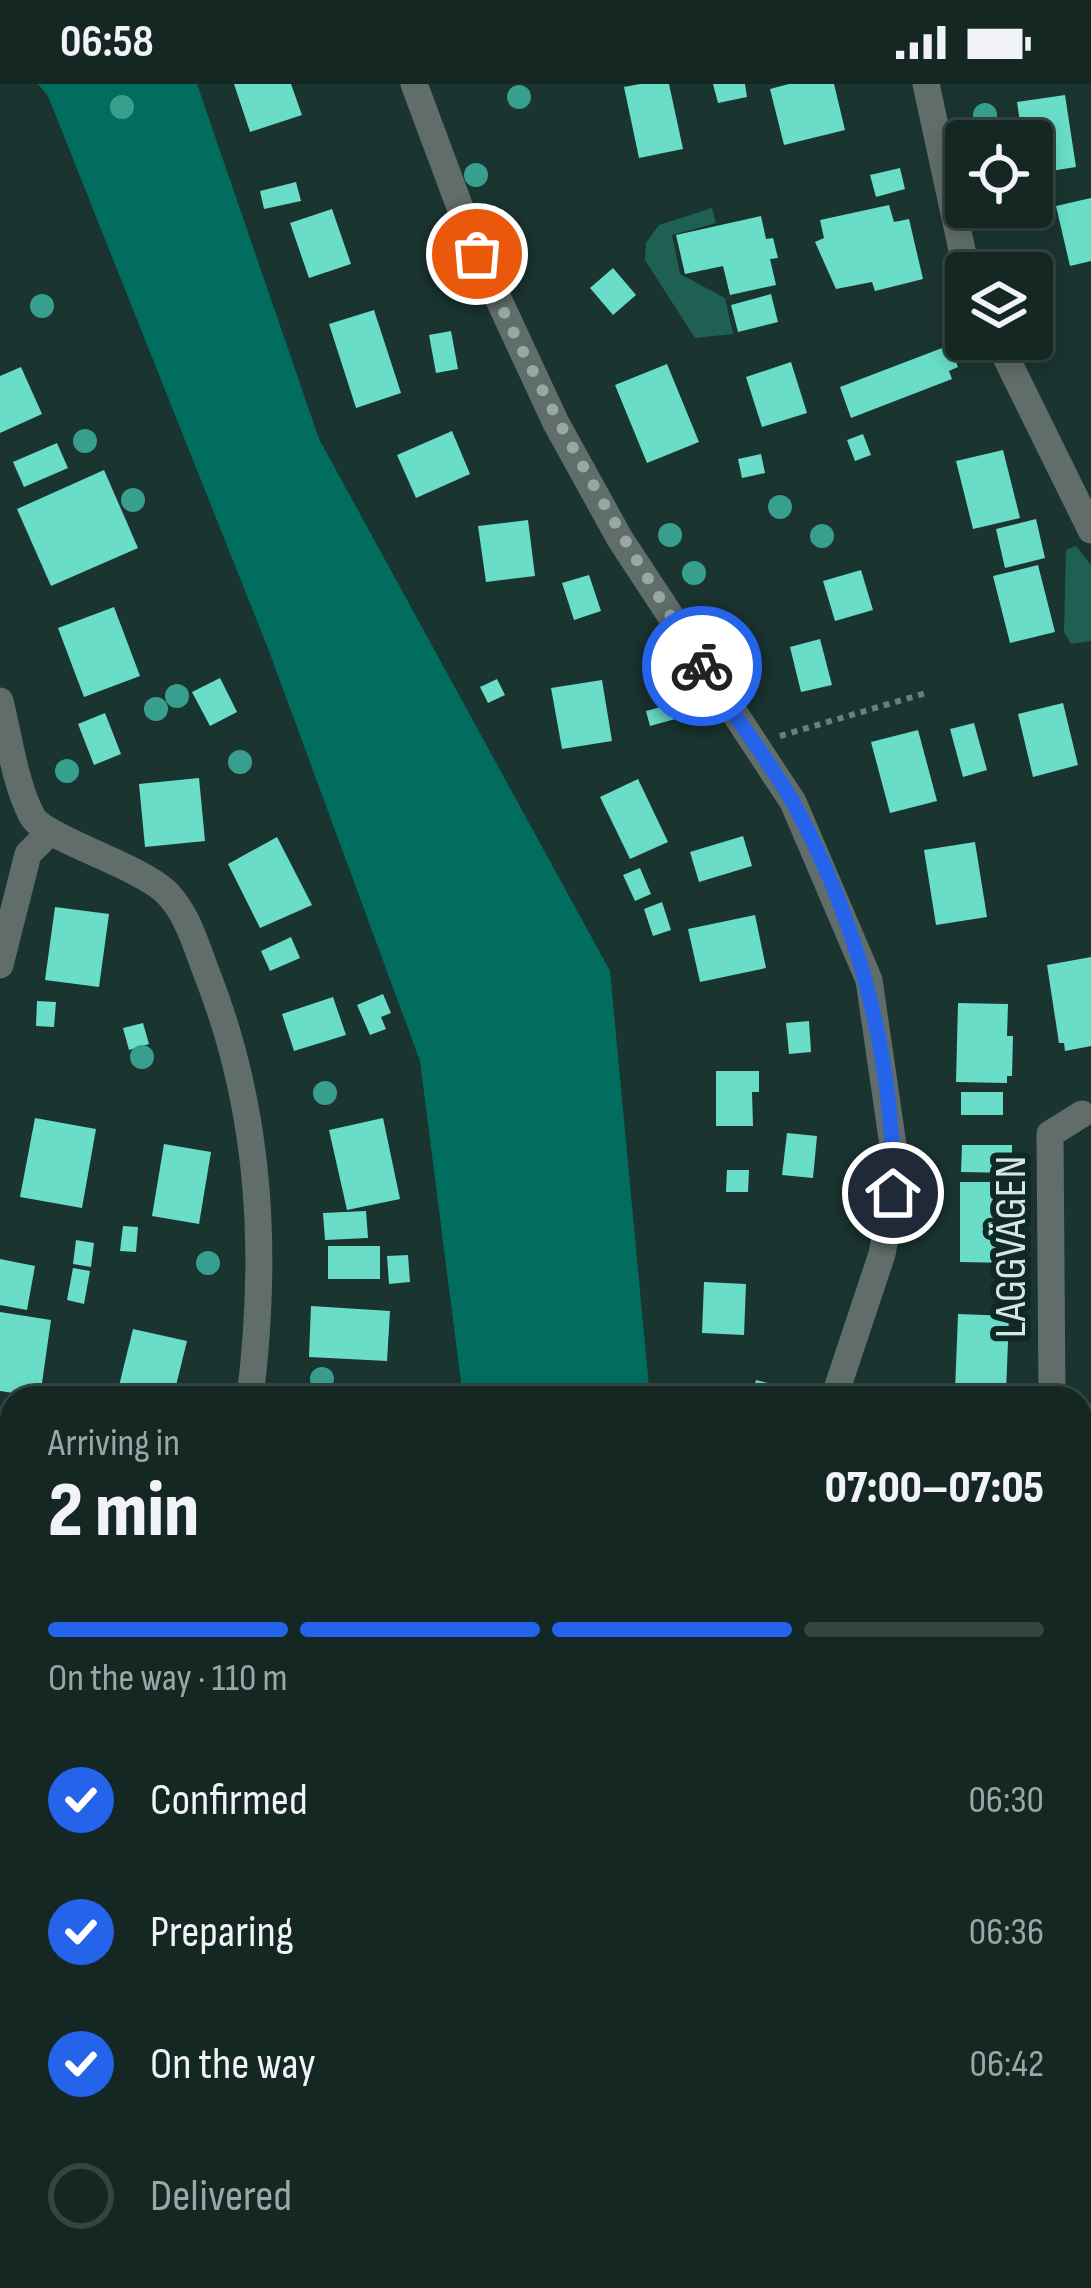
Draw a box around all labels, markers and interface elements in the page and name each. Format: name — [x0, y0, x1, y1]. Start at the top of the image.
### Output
text: 06:58 — [60, 15, 154, 70]
map controls — [945, 120, 1053, 360]
button: locate — [945, 120, 1053, 228]
pin — [426, 203, 528, 305]
icon: bag — [444, 221, 510, 287]
button: layers — [945, 252, 1053, 360]
courier — [642, 606, 762, 726]
icon: bike — [669, 633, 735, 699]
pin — [842, 1142, 944, 1244]
street label: LAGGVÄGEN — [984, 1156, 1039, 1338]
icon: home — [860, 1160, 926, 1226]
text: Arriving in — [48, 1420, 180, 1467]
text: 07:00–07:05 — [825, 1461, 1044, 1516]
text: 2 min — [48, 1465, 199, 1558]
text: On the way · 110 m — [48, 1655, 288, 1702]
icon: check — [48, 1767, 114, 1833]
text: Confirmed — [150, 1773, 308, 1828]
text: 06:30 — [968, 1777, 1044, 1824]
icon: check — [48, 1899, 114, 1965]
text: Preparing — [150, 1905, 294, 1960]
text: 06:36 — [969, 1909, 1044, 1956]
icon: check — [48, 2031, 114, 2097]
text: On the way — [150, 2037, 316, 2092]
text: 06:42 — [970, 2041, 1044, 2088]
text: Delivered — [150, 2169, 292, 2224]

